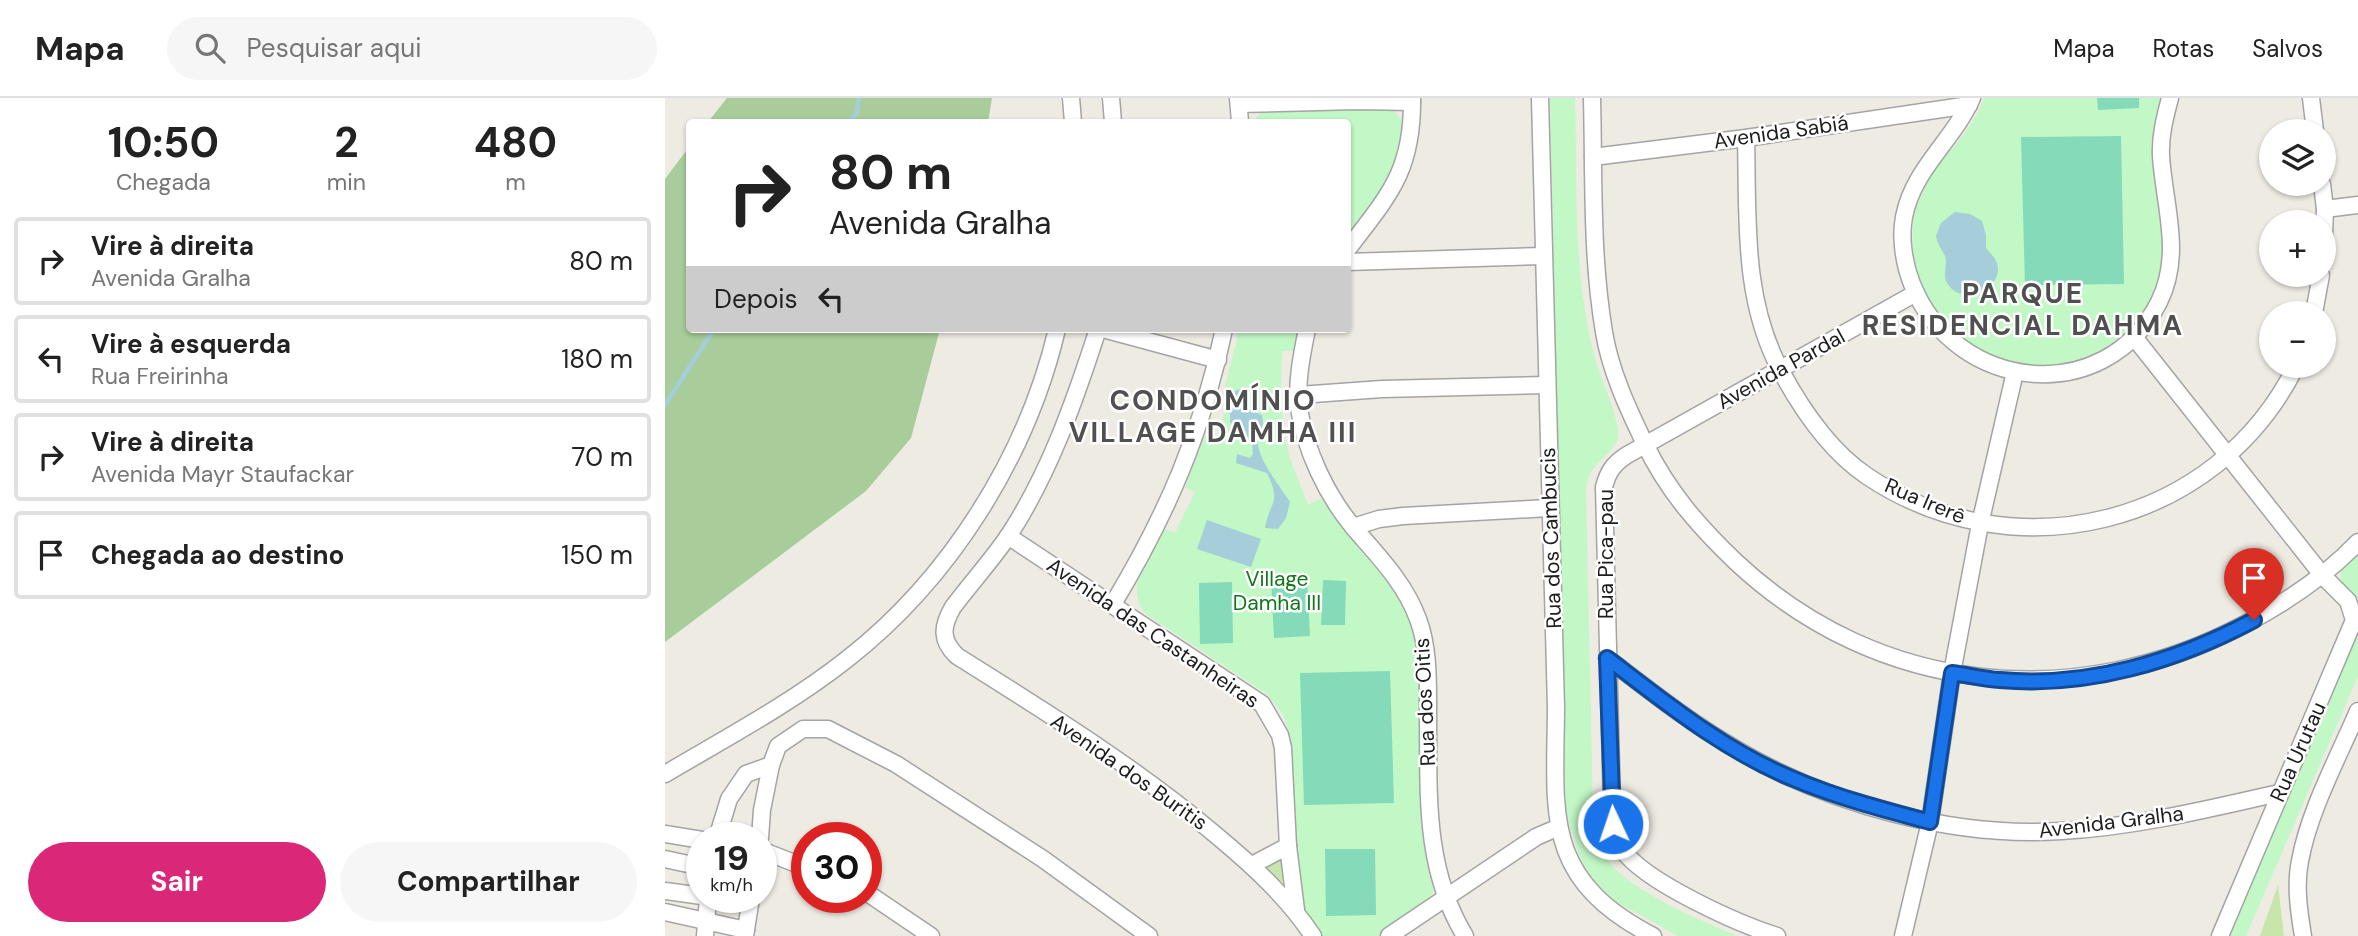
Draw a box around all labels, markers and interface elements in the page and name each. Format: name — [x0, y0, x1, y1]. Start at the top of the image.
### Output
search box — [167, 17, 657, 80]
text: Mapa — [35, 27, 125, 70]
icon: search — [191, 29, 229, 67]
text: Pesquisar aqui — [247, 31, 421, 65]
text: Mapa — [2053, 33, 2115, 64]
text: Rotas — [2153, 33, 2214, 64]
text: Salvos — [2252, 33, 2323, 64]
street label: Avenida Sabiá — [1712, 109, 1850, 155]
text: 10:50 — [108, 115, 219, 170]
text: 2 — [334, 115, 358, 170]
text: 480 — [474, 115, 557, 170]
map controls — [2259, 119, 2336, 378]
button: layers — [2259, 119, 2336, 196]
text: 80 m — [829, 140, 952, 204]
icon: right — [714, 147, 805, 238]
text: Chegada — [116, 167, 211, 197]
text: min — [327, 167, 366, 197]
text: m — [505, 167, 526, 197]
text: Avenida Gralha — [829, 202, 1051, 244]
button: + — [2259, 210, 2336, 287]
text: Vire à direita — [91, 229, 254, 263]
icon: right — [32, 242, 70, 280]
text: 80 m — [569, 244, 633, 278]
text: Avenida Gralha — [91, 263, 251, 293]
district label: PARQUE RESIDENCIAL DAHMA — [1862, 275, 2184, 344]
icon: left — [812, 280, 850, 318]
text: Depois — [714, 282, 798, 316]
button: − — [2259, 301, 2336, 378]
street label: Avenida Pardal — [1712, 322, 1850, 416]
text: Vire à esquerda — [91, 327, 291, 361]
icon: left — [32, 340, 70, 378]
text: 180 m — [561, 342, 633, 376]
text: Rua Freirinha — [91, 361, 228, 391]
district label: CONDOMÍNIO VILLAGE DAMHA III — [1069, 382, 1357, 451]
text: Vire à direita — [91, 425, 254, 459]
icon: right — [32, 438, 70, 476]
text: 70 m — [572, 440, 633, 474]
street label: Rua dos Cambucis — [1534, 447, 1568, 629]
text: Avenida Mayr Staufackar — [91, 459, 354, 489]
street label: Rua Irerê — [1880, 472, 1970, 531]
street label: Rua Pica-pau — [1592, 489, 1620, 619]
icon: arrive — [32, 536, 70, 574]
text: Chegada ao destino — [91, 538, 344, 572]
text: 150 m — [561, 538, 633, 572]
pin — [2224, 548, 2284, 620]
street label: Avenida das Castanheiras — [1041, 551, 1265, 715]
icon: arrive — [2235, 559, 2273, 597]
park label: Village Damha III — [1233, 565, 1321, 617]
street label: Rua dos Oitis — [1408, 637, 1442, 767]
street label: Rua Urutau — [2263, 698, 2333, 806]
street label: Avenida dos Buritis — [1045, 707, 1213, 837]
position arrow — [1576, 787, 1650, 861]
street label: Avenida Gralha — [2037, 799, 2185, 845]
speed limit sign: 30 — [791, 822, 882, 913]
text: 19 — [714, 835, 749, 881]
button: Sair — [28, 842, 326, 922]
button: Compartilhar — [340, 842, 637, 922]
text: km/h — [710, 873, 753, 897]

